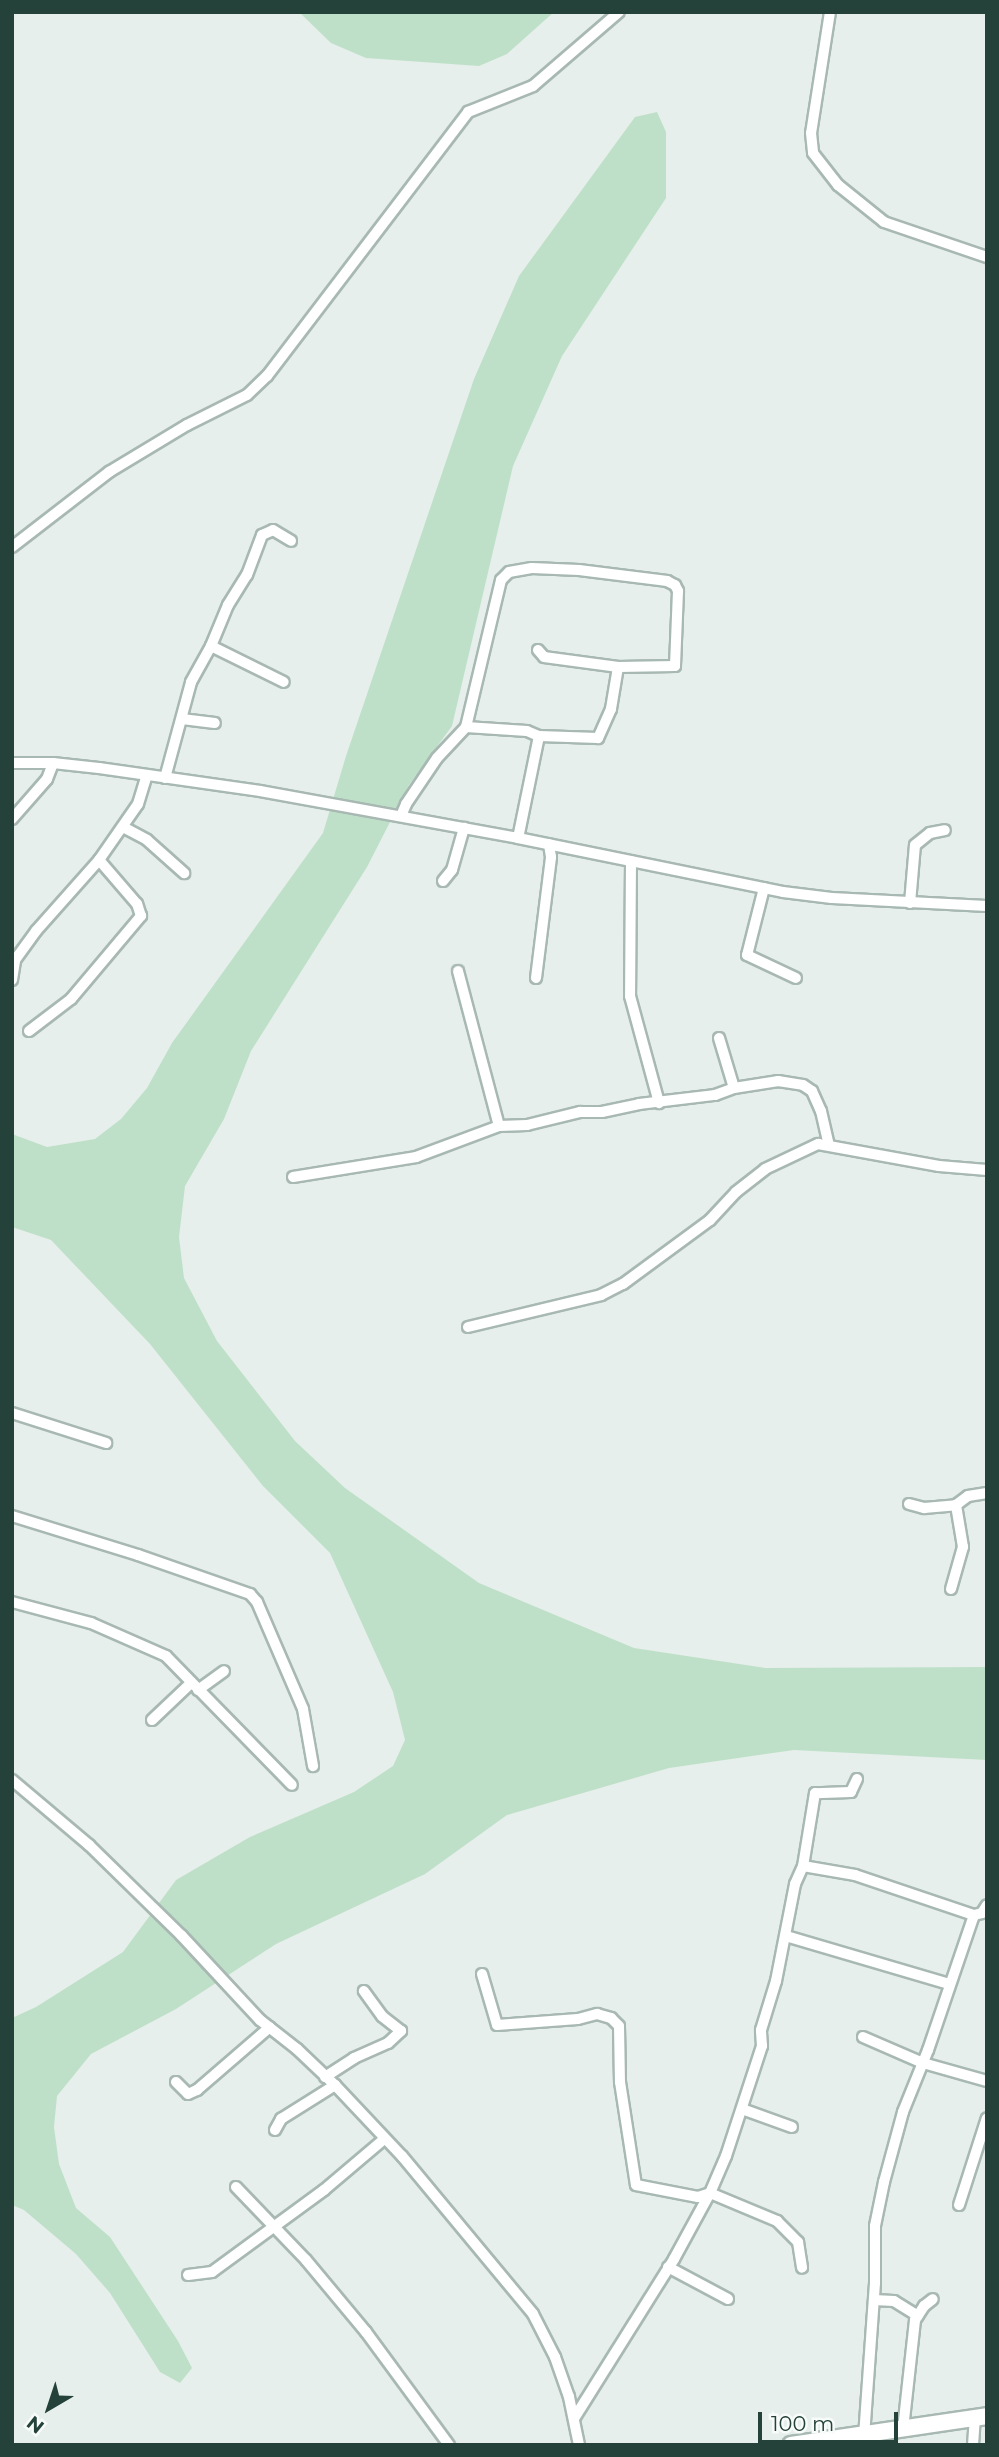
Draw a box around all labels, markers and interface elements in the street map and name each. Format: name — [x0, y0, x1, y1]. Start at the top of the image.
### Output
north arrow — [14, 2373, 84, 2443]
scale bar — [761, 2398, 901, 2442]
text: N — [22, 2411, 49, 2438]
text: 100 m — [771, 2411, 834, 2436]

